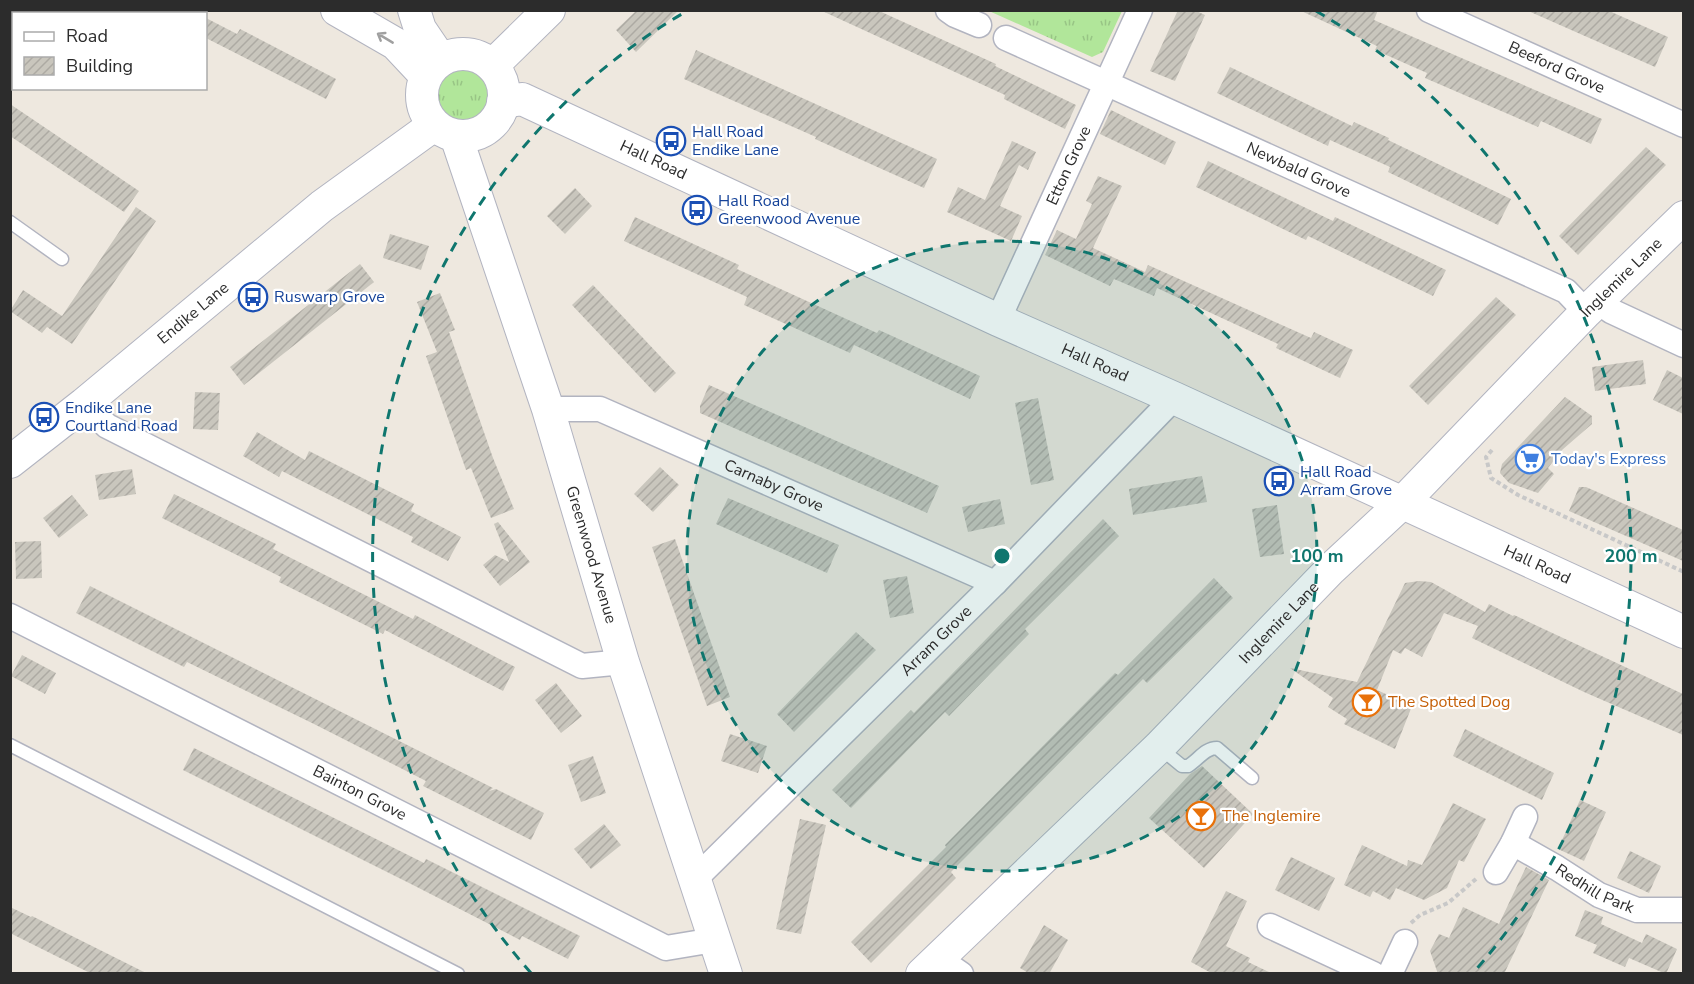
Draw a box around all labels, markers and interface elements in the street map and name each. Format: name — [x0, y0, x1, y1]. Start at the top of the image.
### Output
legend — [12, 12, 207, 90]
text: Road — [66, 24, 108, 48]
one-way arrow — [377, 32, 394, 44]
street label: Beeford Grove — [1505, 36, 1608, 99]
text: Building — [66, 54, 133, 78]
place label: Hall Road Endike Lane — [692, 121, 779, 161]
street label: Etton Grove — [1041, 122, 1096, 209]
bus stop icon: Hall Road Endike Lane — [655, 125, 687, 157]
street label: Hall Road — [616, 135, 690, 185]
street label: Newbald Grove — [1243, 137, 1354, 203]
place label: Hall Road Greenwood Avenue — [718, 190, 860, 230]
bus stop icon: Hall Road Greenwood Avenue — [681, 194, 713, 226]
street label: Inglemire Lane — [1575, 233, 1667, 322]
street label: Endike Lane — [153, 277, 234, 349]
bus stop icon: Ruswarp Grove — [237, 281, 269, 313]
place label: Ruswarp Grove — [274, 286, 385, 308]
street label: Hall Road — [1058, 338, 1132, 387]
place label: Endike Lane Courtland Road — [65, 397, 178, 437]
bus stop icon: Endike Lane Courtland Road — [28, 401, 60, 433]
supermarket icon: Today's Express — [1514, 443, 1546, 475]
place label: Today's Express — [1551, 448, 1666, 470]
street label: Carnaby Grove — [721, 454, 827, 517]
place label: Hall Road Arram Grove — [1300, 461, 1392, 501]
bus stop icon: Hall Road Arram Grove — [1263, 465, 1295, 497]
street label: Greenwood Avenue — [560, 483, 622, 626]
street label: Hall Road — [1500, 540, 1574, 589]
text: 100 m — [1290, 544, 1344, 568]
text: 200 m — [1604, 544, 1658, 568]
centre of rings — [992, 546, 1012, 566]
street label: Inglemire Lane — [1234, 577, 1324, 669]
street label: Arram Grove — [896, 601, 977, 681]
bar icon: The Spotted Dog — [1351, 686, 1383, 718]
place label: The Spotted Dog — [1388, 691, 1510, 713]
street label: Bainton Grove — [309, 760, 410, 826]
bar icon: The Inglemire — [1185, 800, 1217, 832]
place label: The Inglemire — [1222, 805, 1321, 827]
street label: Redhill Park — [1551, 859, 1638, 919]

